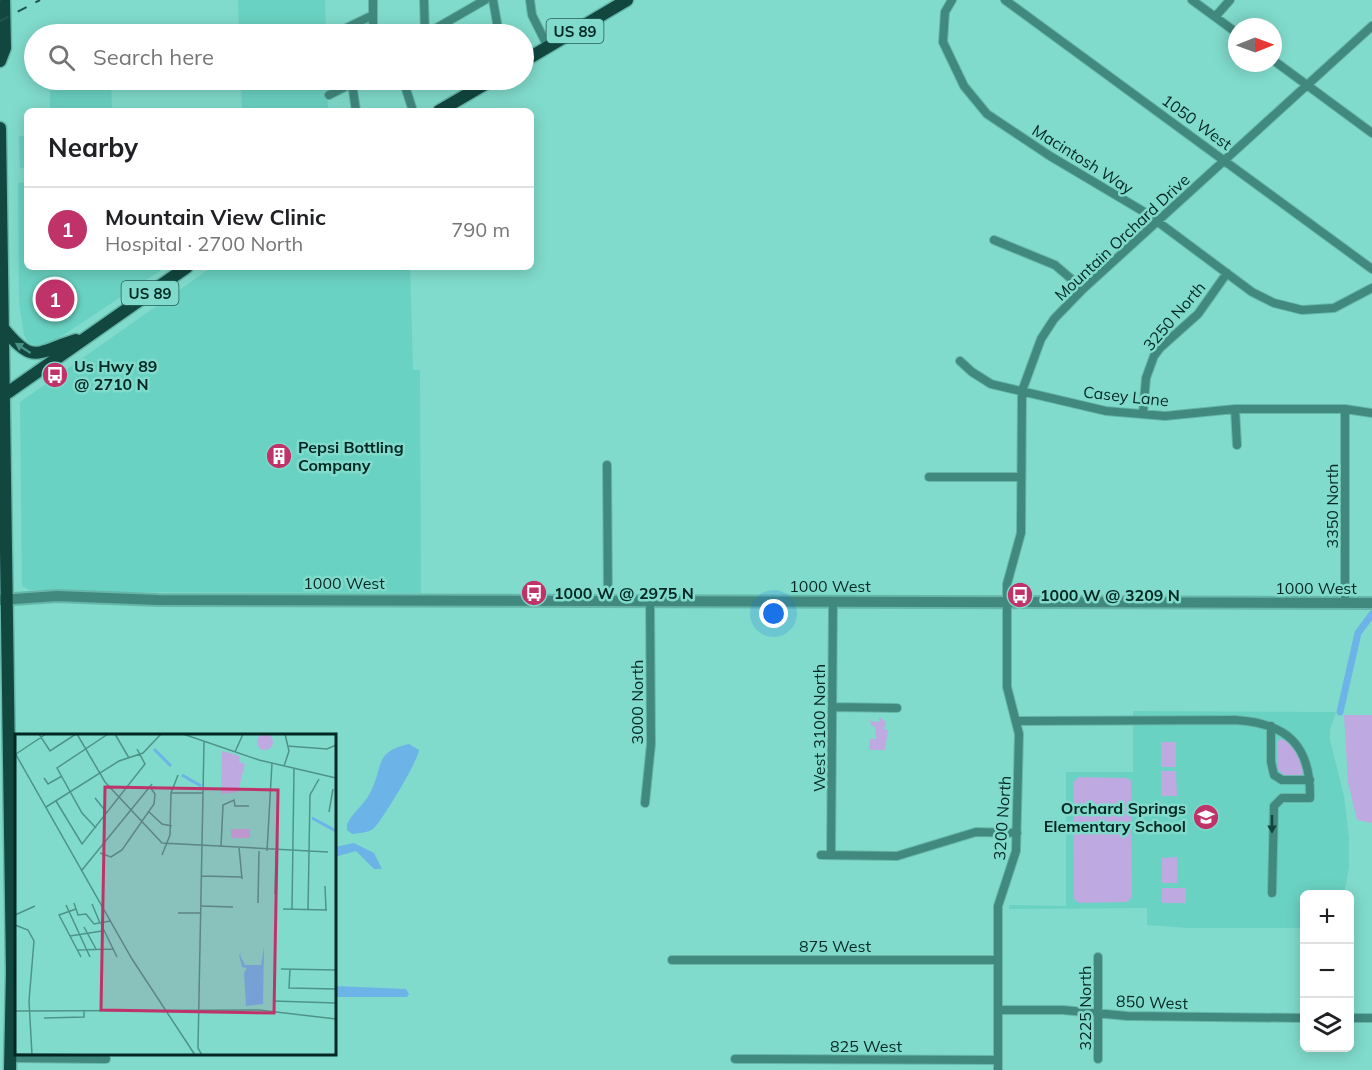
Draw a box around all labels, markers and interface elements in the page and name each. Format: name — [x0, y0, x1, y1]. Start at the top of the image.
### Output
north arrow — [1228, 18, 1282, 72]
road number: US 89 — [546, 19, 604, 43]
search box — [24, 24, 534, 90]
icon: search — [45, 41, 78, 74]
text: Search here — [93, 43, 214, 71]
street label: 1050 West — [1158, 90, 1236, 154]
street label: Macintosh Way — [1029, 120, 1138, 198]
text: Nearby — [48, 131, 138, 164]
street label: Mountain Orchard Drive — [1050, 169, 1194, 305]
text: Mountain View Clinic — [105, 203, 326, 231]
text: 1 — [62, 217, 74, 242]
text: 790 m — [451, 217, 510, 242]
text: Hospital · 2700 North — [105, 231, 303, 256]
pin: 1 — [36, 276, 74, 322]
street label: 3250 North — [1139, 277, 1209, 355]
road number: US 89 — [122, 281, 178, 305]
one-way arrow — [15, 342, 32, 353]
place label: Us Hwy 89 @ 2710 N — [74, 356, 157, 394]
bus stop icon: Us Hwy 89 @ 2710 N — [40, 360, 70, 390]
street label: Casey Lane — [1082, 382, 1170, 410]
place label: Pepsi Bottling Company — [298, 437, 404, 475]
building icon: Pepsi Bottling Company — [264, 441, 294, 471]
street label: 3350 North — [1322, 464, 1342, 548]
street label: 1000 West — [303, 573, 385, 593]
street label: 1000 West — [789, 576, 871, 596]
bus stop icon: 1000 W @ 2975 N — [519, 578, 549, 608]
street label: 1000 West — [1275, 578, 1357, 598]
bus stop icon: 1000 W @ 3209 N — [1005, 580, 1035, 610]
place label: 1000 W @ 2975 N — [554, 583, 694, 603]
place label: 1000 W @ 3209 N — [1040, 585, 1180, 605]
your location — [759, 599, 788, 628]
street label: 3000 North — [627, 660, 647, 744]
street label: West 3100 North — [809, 664, 829, 792]
inset map — [15, 734, 336, 1055]
street label: 3200 North — [989, 775, 1015, 861]
place label: Orchard Springs Elementary School — [1044, 798, 1186, 836]
school or university icon: Orchard Springs Elementary School — [1191, 802, 1221, 832]
one-way arrow — [1267, 815, 1277, 834]
map controls — [1300, 890, 1354, 1052]
button: + — [1300, 890, 1354, 944]
street label: 875 West — [799, 936, 871, 956]
button: − — [1300, 944, 1354, 998]
street label: 3225 North — [1075, 966, 1095, 1050]
street label: 850 West — [1116, 991, 1189, 1013]
button: layers — [1300, 998, 1354, 1052]
street label: 825 West — [830, 1036, 902, 1056]

